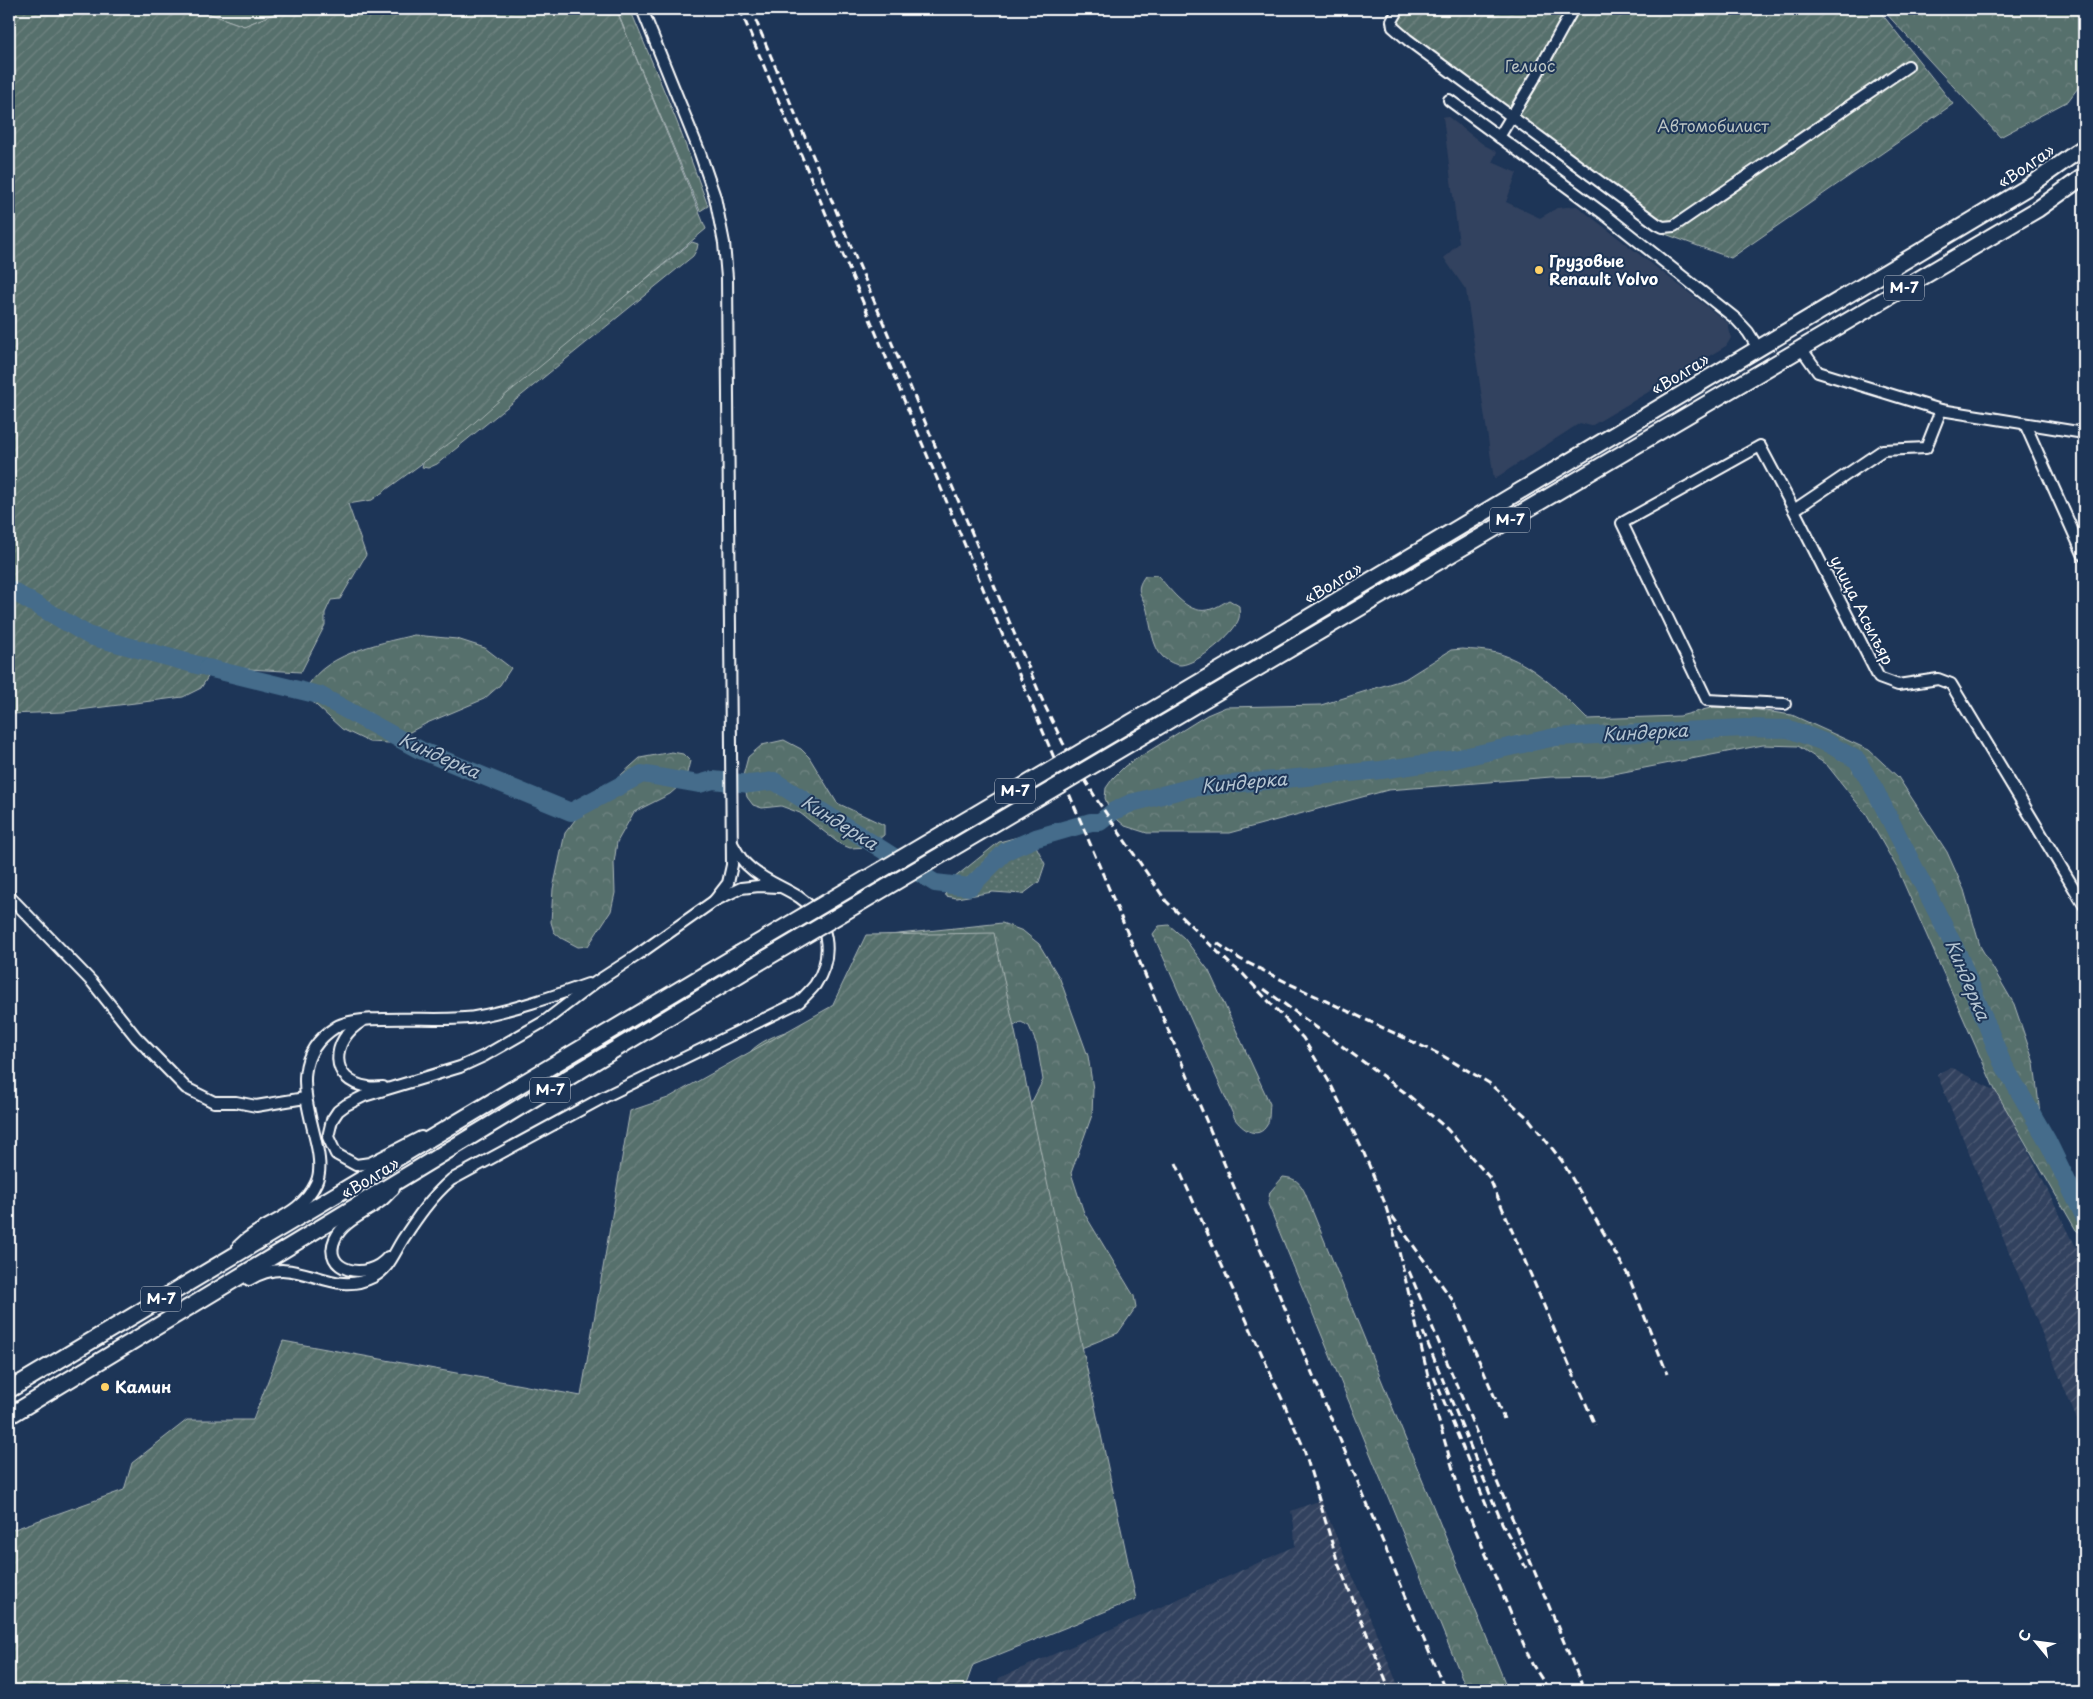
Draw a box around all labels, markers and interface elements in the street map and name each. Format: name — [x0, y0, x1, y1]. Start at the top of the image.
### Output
park label: Гелиос — [1505, 53, 1555, 77]
park label: Автомобилист — [1657, 113, 1769, 137]
street label: «Волга» — [1992, 137, 2059, 193]
place label: Грузовые Renault Volvo — [1549, 248, 1658, 290]
marker: Грузовые Renault Volvo — [1533, 264, 1545, 276]
road number: М-7 — [1884, 276, 1924, 300]
street label: «Волга» — [1646, 346, 1713, 400]
road number: М-7 — [1490, 508, 1530, 532]
street label: улица Асылъяр — [1825, 551, 1901, 668]
street label: «Волга» — [1299, 555, 1366, 609]
water label: Киндерка — [1601, 716, 1689, 747]
water label: Киндерка — [395, 725, 485, 785]
water label: Киндерка — [1200, 764, 1289, 799]
road number: М-7 — [995, 778, 1035, 804]
water label: Киндерка — [796, 788, 884, 856]
water label: Киндерка — [1939, 935, 1998, 1025]
road number: М-7 — [530, 1078, 570, 1102]
street label: «Волга» — [336, 1150, 403, 1204]
road number: М-7 — [141, 1286, 181, 1312]
place label: Камин — [115, 1374, 171, 1398]
marker: Камин — [99, 1381, 111, 1393]
north arrow — [2010, 1616, 2060, 1666]
text: С — [2012, 1626, 2036, 1645]

